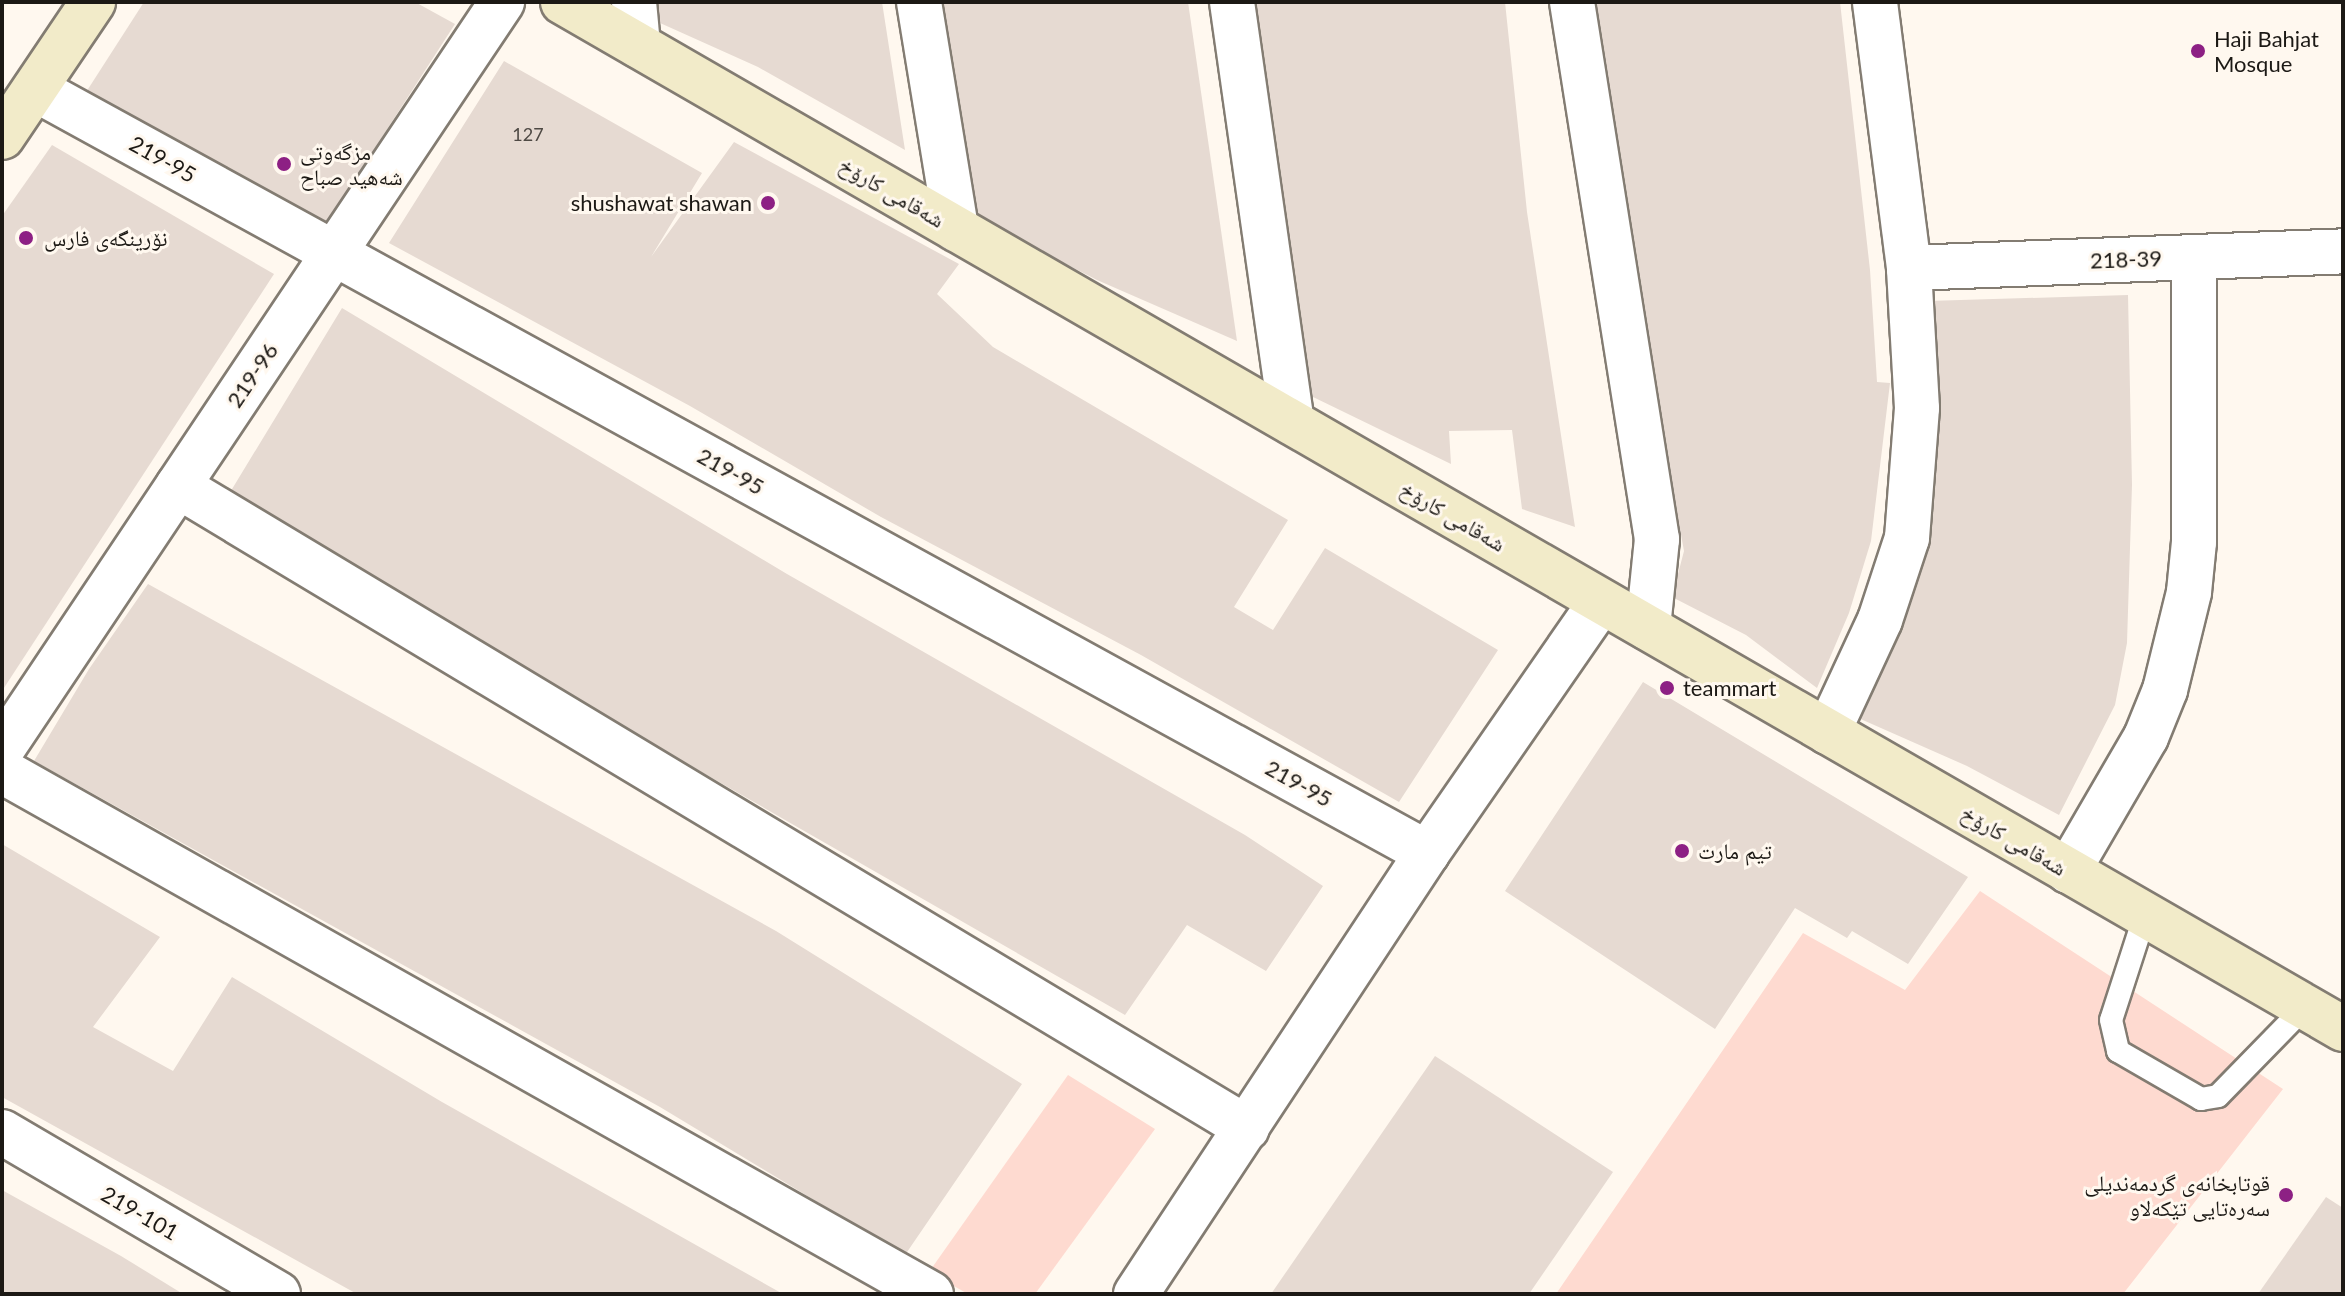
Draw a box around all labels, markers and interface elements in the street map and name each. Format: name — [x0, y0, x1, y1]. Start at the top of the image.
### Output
place label: Haji Bahjat Mosque — [2214, 25, 2319, 76]
marker: Haji Bahjat Mosque — [2189, 42, 2207, 60]
house number: 127 — [512, 123, 544, 145]
street label: 219-95 — [125, 130, 201, 188]
place label: مزگه‌وتی شه‌هید صباح — [300, 138, 403, 190]
street label: شەقامی کارۆخ — [835, 151, 949, 233]
marker: مزگه‌وتی شه‌هید صباح — [275, 155, 293, 173]
place label: shushawat shawan — [571, 190, 752, 216]
marker: shushawat shawan — [759, 194, 777, 212]
place label: نۆرینگەی فارس — [44, 225, 168, 251]
marker: نۆرینگەی فارس — [15, 227, 37, 249]
street label: 218-39 — [2090, 245, 2162, 273]
street label: 219-96 — [221, 338, 283, 412]
street label: 219-95 — [693, 442, 769, 500]
street label: شەقامی کارۆخ — [1396, 475, 1510, 557]
place label: teammart — [1683, 675, 1776, 701]
marker: teammart — [1658, 679, 1676, 697]
street label: 219-95 — [1261, 754, 1337, 812]
street label: شەقامی کارۆخ — [1957, 799, 2071, 881]
place label: تيم مارت — [1698, 838, 1772, 864]
marker: تيم مارت — [1673, 842, 1691, 860]
place label: قوتابخانەی گردمەندیلی سەرەتایی تێكەلاو — [2084, 1169, 2270, 1220]
street label: 219-101 — [97, 1180, 183, 1246]
marker: قوتابخانەی گردمەندیلی سەرەتایی تێكەلاو — [2277, 1186, 2295, 1204]

